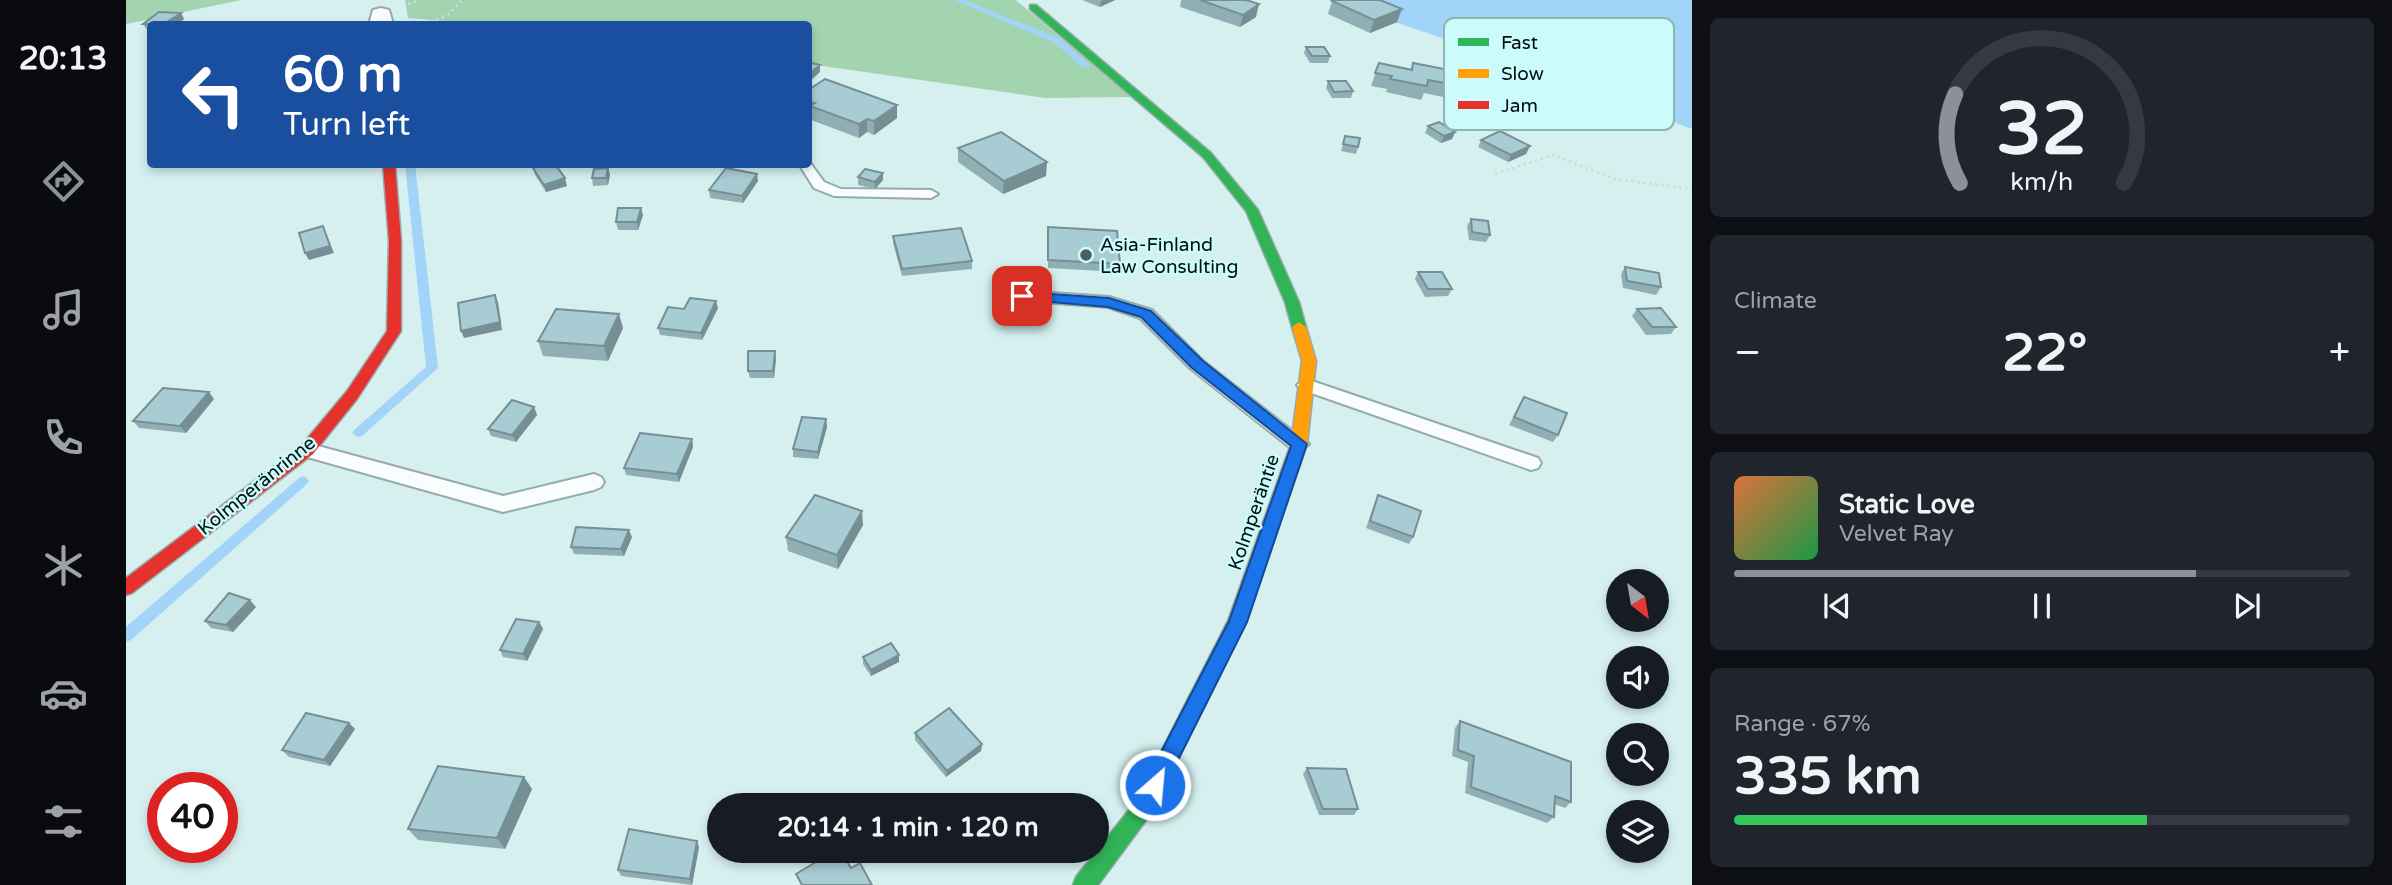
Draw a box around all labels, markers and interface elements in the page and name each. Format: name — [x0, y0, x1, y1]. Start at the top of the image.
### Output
legend — [1444, 18, 1674, 130]
text: Fast — [1501, 32, 1538, 54]
text: 20:13 — [19, 40, 107, 78]
text: 60 m — [283, 46, 402, 105]
icon: left — [168, 49, 259, 140]
text: Slow — [1501, 63, 1544, 85]
text: 32 — [1996, 87, 2088, 175]
text: Jam — [1501, 95, 1538, 117]
text: Turn left — [283, 106, 410, 144]
icon: directions — [39, 157, 88, 206]
text: km/h — [2011, 167, 2073, 197]
place label: Asia-Finland Law Consulting — [1100, 234, 1238, 278]
marker: Asia-Finland Law Consulting — [1078, 247, 1094, 263]
pin — [992, 266, 1052, 326]
icon: arrive — [1003, 277, 1041, 315]
icon: music — [39, 285, 88, 334]
text: Climate — [1734, 287, 1817, 315]
text: 22° — [2002, 322, 2087, 385]
text: − — [1734, 330, 1761, 376]
text: + — [2329, 330, 2350, 376]
icon: phone — [39, 413, 88, 462]
street label: Kolmperänrinne — [194, 432, 320, 540]
street label: Kolmperäntie — [1224, 451, 1284, 573]
text: Static Love — [1839, 489, 1975, 520]
text: Velvet Ray — [1839, 520, 1954, 548]
icon: climate — [39, 541, 88, 590]
north arrow — [1606, 569, 1670, 632]
map controls — [1606, 569, 1669, 863]
icon: previous — [1818, 587, 1856, 625]
icon: pause — [2023, 587, 2061, 625]
icon: next — [2228, 587, 2266, 625]
button: sound — [1606, 646, 1669, 709]
icon: car — [39, 669, 88, 718]
text: Range · 67% — [1734, 710, 1870, 738]
button: search — [1606, 723, 1669, 786]
text: 335 km — [1734, 745, 1922, 808]
position arrow — [1118, 748, 1192, 822]
speed limit sign: 40 — [147, 772, 238, 863]
icon: filters — [39, 797, 88, 846]
button: layers — [1606, 800, 1669, 863]
text: 20:14 · 1 min · 120 m — [777, 812, 1039, 843]

